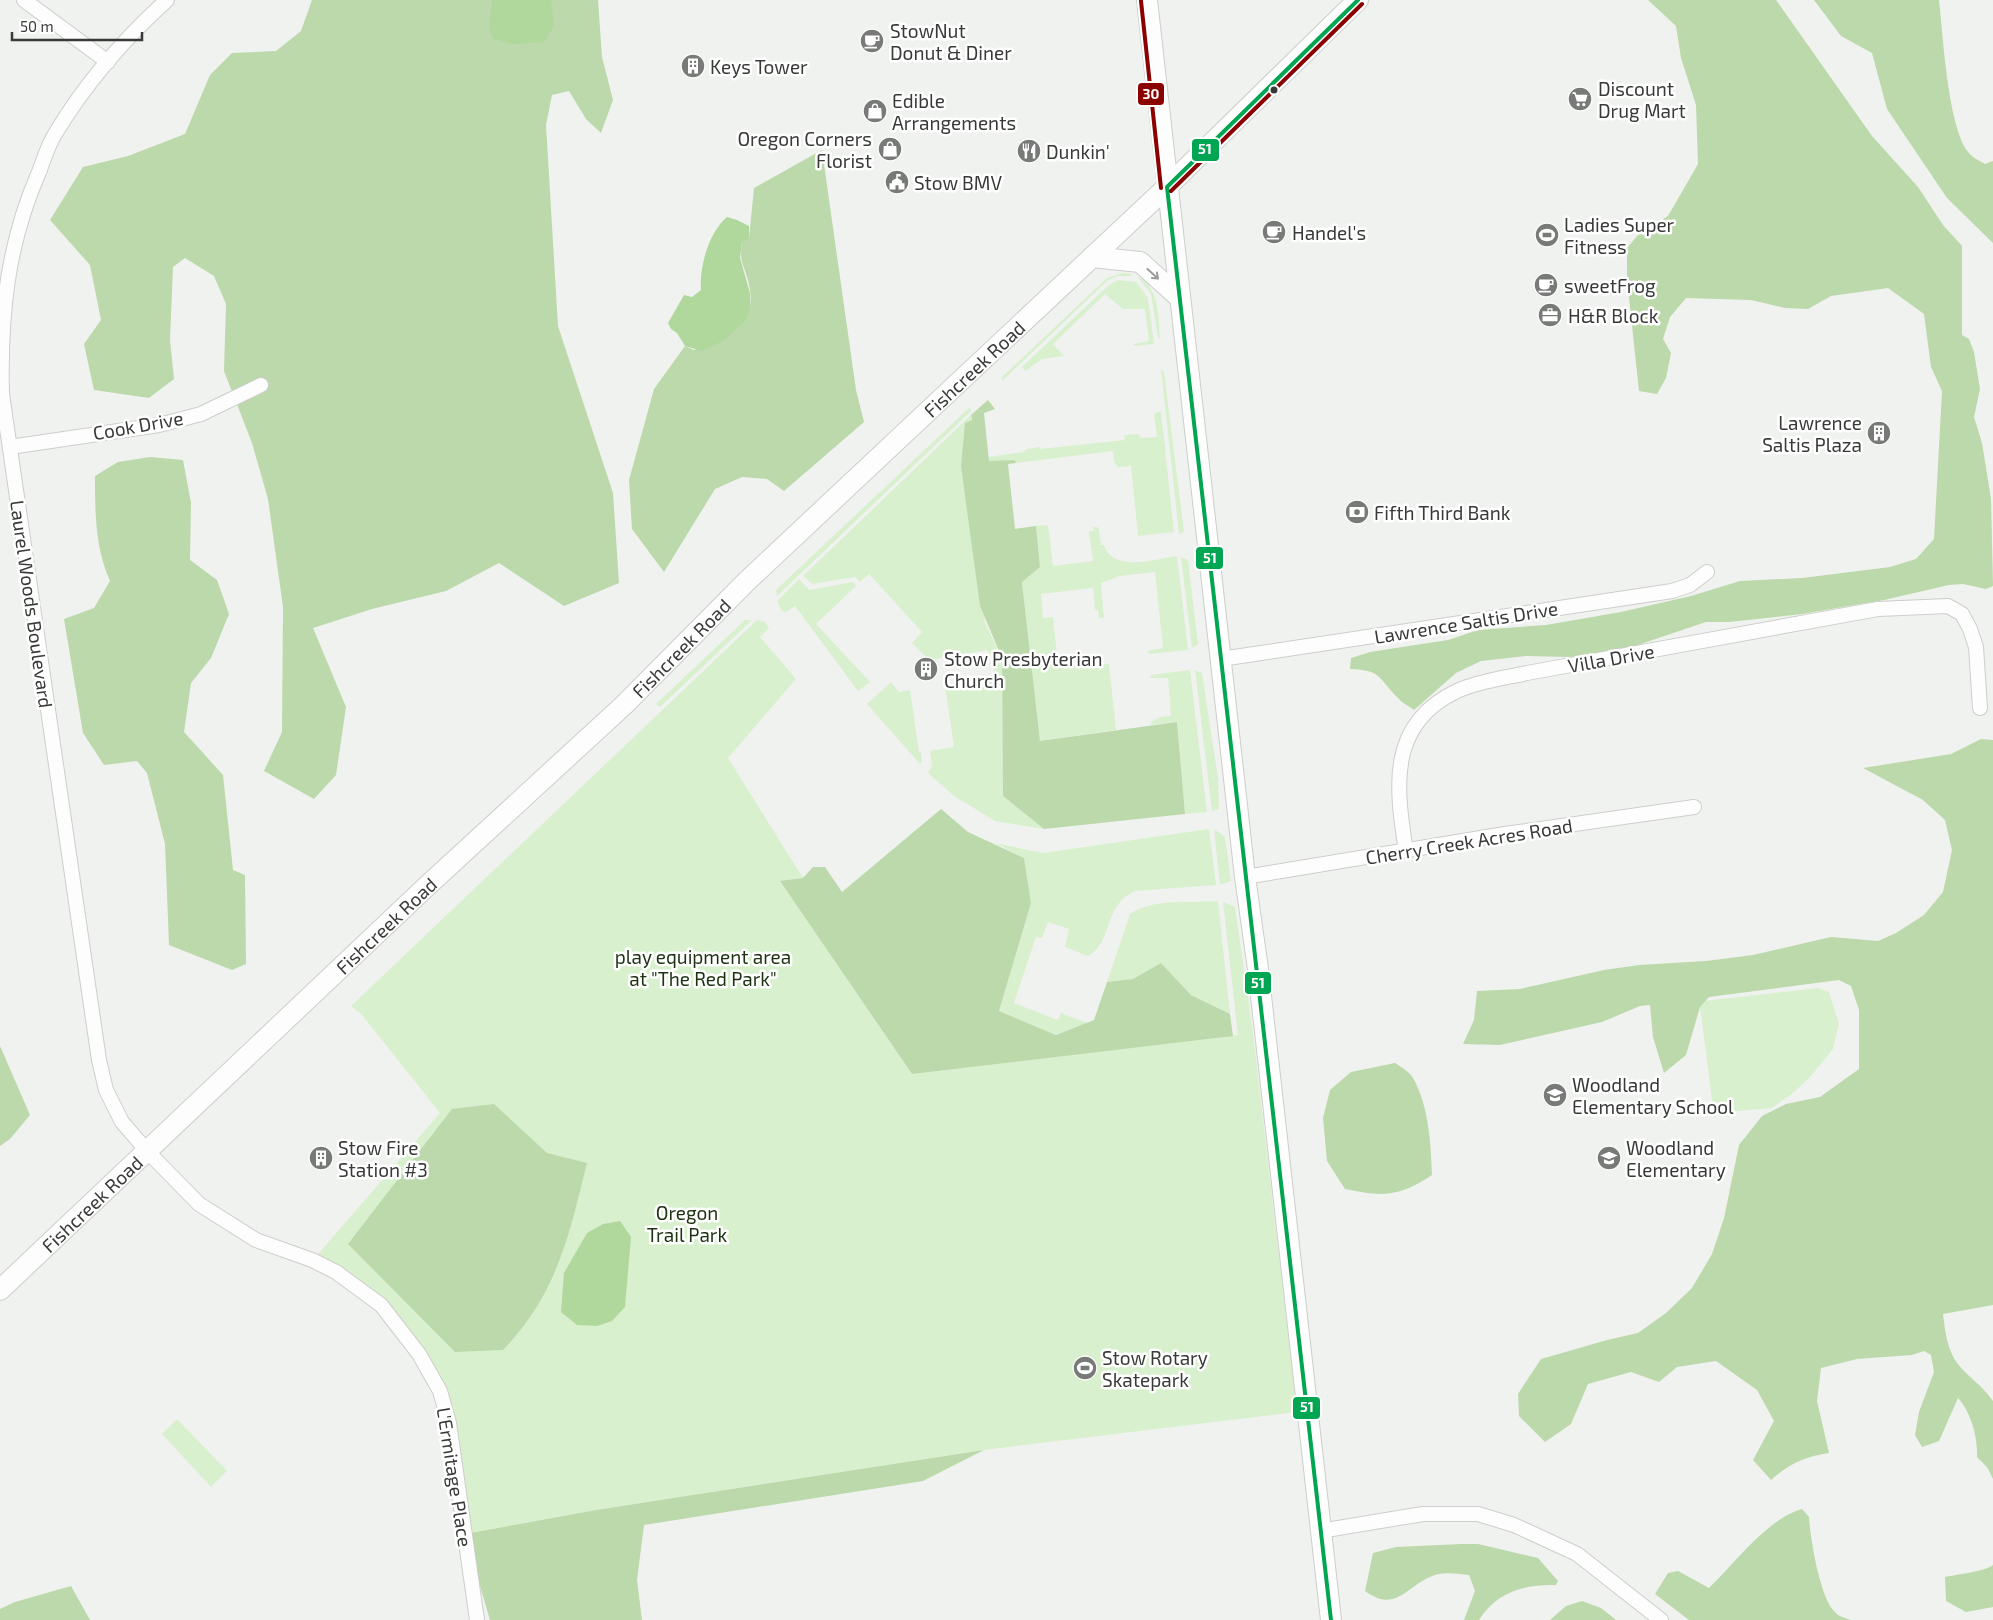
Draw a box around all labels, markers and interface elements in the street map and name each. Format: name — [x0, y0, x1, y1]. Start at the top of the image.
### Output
scale bar — [12, 10, 142, 42]
text: 50 m — [20, 17, 54, 35]
place label: StowNut Donut & Diner — [890, 19, 1012, 64]
cafe icon: StowNut Donut & Diner — [859, 28, 885, 54]
building icon: Keys Tower — [680, 53, 706, 79]
place label: Keys Tower — [710, 55, 808, 78]
place label: Discount Drug Mart — [1598, 77, 1686, 122]
line badge: 30 — [1137, 82, 1165, 106]
text: 30 — [1143, 85, 1160, 102]
unlabelled marker — [1269, 85, 1279, 95]
supermarket icon: Discount Drug Mart — [1567, 86, 1593, 112]
place label: Edible Arrangements — [892, 89, 1016, 134]
shop icon: Edible Arrangements — [862, 98, 888, 124]
place label: Oregon Corners Florist — [737, 127, 872, 172]
shop icon: Oregon Corners Florist — [877, 136, 903, 162]
restaurant icon: Dunkin' — [1016, 138, 1042, 164]
line badge: 51 — [1191, 138, 1220, 162]
place label: Dunkin' — [1046, 140, 1110, 163]
text: 51 — [1198, 140, 1212, 157]
public building icon: Stow BMV — [884, 169, 910, 195]
place label: Stow BMV — [914, 171, 1002, 194]
place label: Ladies Super Fitness — [1564, 213, 1675, 258]
cafe icon: Handel's — [1261, 219, 1287, 245]
place label: Handel's — [1292, 221, 1366, 244]
sports icon: Ladies Super Fitness — [1534, 222, 1560, 248]
one-way arrow — [1147, 268, 1160, 280]
cafe icon: sweetFrog — [1533, 272, 1559, 298]
place label: sweetFrog — [1564, 274, 1656, 297]
office icon: H&R Block — [1537, 302, 1563, 328]
place label: H&R Block — [1568, 304, 1659, 327]
street label: Fishcreek Road — [918, 315, 1029, 421]
street label: Cook Drive — [91, 406, 185, 444]
place label: Lawrence Saltis Plaza — [1762, 411, 1862, 456]
building icon: Lawrence Saltis Plaza — [1866, 420, 1892, 446]
street label: Laurel Woods Boulevard — [6, 499, 58, 709]
bank icon: Fifth Third Bank — [1344, 499, 1370, 525]
place label: Fifth Third Bank — [1374, 501, 1511, 524]
line badge: 51 — [1195, 546, 1224, 570]
text: 51 — [1203, 549, 1217, 566]
street label: Fishcreek Road — [627, 593, 735, 702]
street label: Lawrence Saltis Drive — [1373, 596, 1559, 648]
street label: Villa Drive — [1566, 639, 1656, 677]
place label: Stow Presbyterian Church — [944, 647, 1103, 692]
building icon: Stow Presbyterian Church — [913, 656, 939, 682]
street label: Cherry Creek Acres Road — [1364, 813, 1574, 869]
street label: Fishcreek Road — [331, 872, 441, 978]
park label: play equipment area at "The Red Park" — [615, 945, 791, 990]
line badge: 51 — [1244, 971, 1272, 995]
text: 51 — [1251, 974, 1265, 991]
place label: Woodland Elementary School — [1572, 1073, 1734, 1118]
school or university icon: Woodland Elementary School — [1542, 1082, 1568, 1108]
place label: Stow Fire Station #3 — [338, 1136, 428, 1181]
place label: Woodland Elementary — [1626, 1136, 1726, 1181]
building icon: Stow Fire Station #3 — [308, 1145, 334, 1171]
school or university icon: Woodland Elementary — [1596, 1145, 1622, 1171]
street label: Fishcreek Road — [36, 1150, 147, 1257]
park label: Oregon Trail Park — [647, 1201, 727, 1246]
place label: Stow Rotary Skatepark — [1102, 1346, 1208, 1391]
sports icon: Stow Rotary Skatepark — [1072, 1355, 1098, 1381]
line badge: 51 — [1292, 1396, 1321, 1420]
text: 51 — [1300, 1398, 1314, 1415]
street label: L'Ermitage Place — [433, 1406, 477, 1548]

